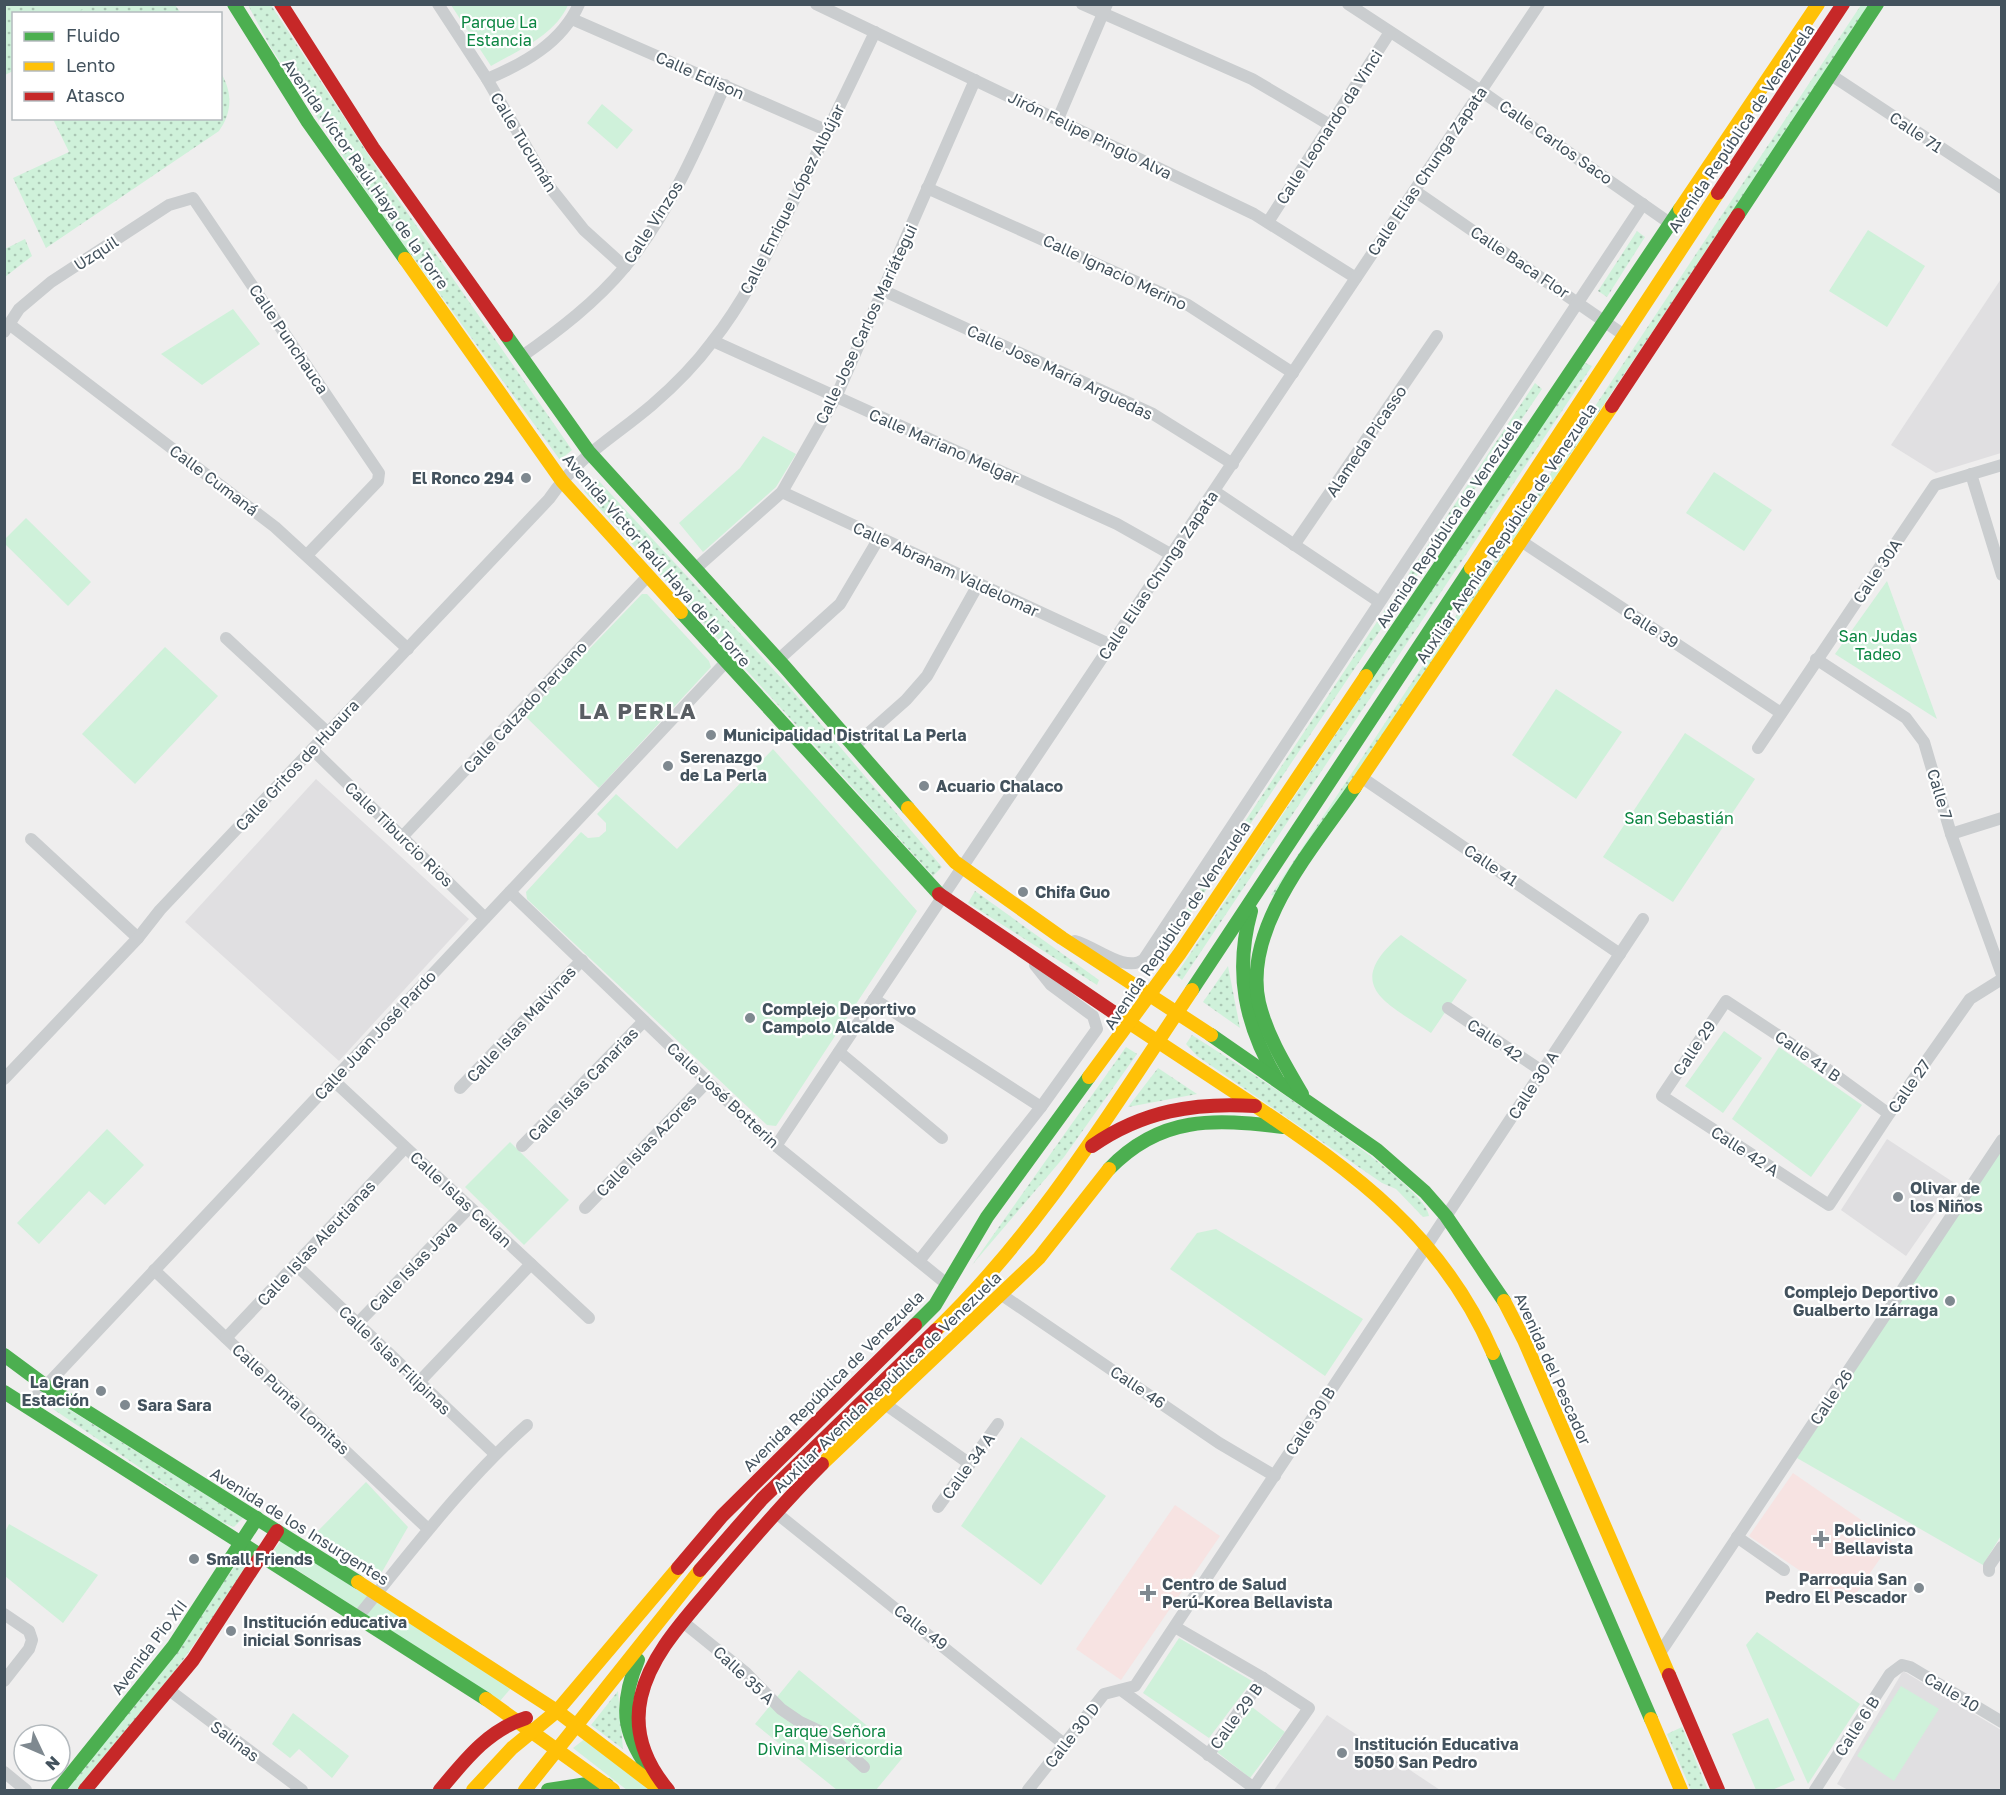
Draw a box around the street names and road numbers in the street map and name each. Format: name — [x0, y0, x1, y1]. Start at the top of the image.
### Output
street label: Avenida República de Venezuela — [1663, 20, 1819, 236]
street label: Calle Leonardo da Vinci — [1272, 46, 1386, 208]
street label: Calle Edison — [653, 47, 747, 103]
street label: Avenida Víctor Raúl Haya de la Torre — [278, 55, 454, 293]
street label: Calle Elias Chunga Zapata — [1363, 83, 1491, 259]
street label: Jirón Felipe Pinglo Alva — [1005, 87, 1175, 183]
street label: Calle Tucumán — [486, 88, 562, 196]
street label: Calle Carlos Saco — [1495, 95, 1617, 189]
street label: Calle Enrique López Albújar — [735, 101, 849, 297]
street label: Calle 71 — [1886, 107, 1946, 157]
street label: Calle Vinzos — [619, 177, 687, 267]
street label: Calle Jose Carlos Mariátegui — [811, 221, 921, 427]
street label: Calle Baca Flor — [1467, 222, 1573, 302]
street label: Calle Ignacio Merino — [1040, 230, 1190, 314]
street label: Uzquil — [70, 231, 122, 275]
street label: Calle Punchauca — [245, 280, 333, 398]
street label: Calle Jose María Arguedas — [964, 320, 1156, 424]
street label: Alameda Picasso — [1321, 382, 1411, 500]
street label: Auxiliar Avenida República de Venezuela — [1411, 399, 1601, 667]
street label: Calle Mariano Melgar — [866, 404, 1022, 488]
street label: Avenida República de Venezuela — [1371, 415, 1527, 631]
street label: Calle Cumaná — [166, 440, 262, 520]
street label: Avenida Víctor Raúl Haya de la Torre — [559, 449, 755, 671]
street label: Calle Elias Chunga Zapata — [1094, 487, 1222, 663]
street label: Calle Abraham Valdelomar — [850, 517, 1042, 621]
street label: Calle 30A — [1848, 535, 1906, 607]
street label: Calle 39 — [1619, 602, 1683, 652]
street label: Calle Calzado Peruano — [459, 637, 591, 777]
street label: Calle Gritos de Huaura — [231, 695, 363, 835]
street label: Calle 7 — [1923, 766, 1957, 822]
street label: Calle Tiburcio Rios — [341, 777, 457, 891]
street label: Avenida República de Venezuela — [1099, 817, 1255, 1033]
street label: Calle 41 — [1460, 840, 1522, 890]
street label: Calle Islas Malvinas — [462, 962, 580, 1086]
street label: Calle Juan José Pardo — [310, 966, 440, 1104]
street label: Calle 42 — [1464, 1014, 1526, 1066]
street label: Calle 29 — [1668, 1017, 1720, 1079]
street label: Calle Islas Canarias — [524, 1023, 642, 1145]
street label: Calle 41 B — [1771, 1026, 1845, 1086]
street label: Calle José Botterin — [663, 1038, 783, 1152]
street label: Calle 30 A — [1504, 1047, 1563, 1123]
street label: Calle 27 — [1883, 1055, 1935, 1117]
street label: Calle Islas Azores — [592, 1089, 700, 1201]
street label: Calle 42 A — [1707, 1122, 1783, 1181]
street label: Calle Islas Ceilan — [406, 1147, 516, 1251]
street label: Calle Islas Aleutianas — [252, 1176, 380, 1310]
street label: Calle Islas Java — [365, 1216, 461, 1316]
street label: Auxiliar Avenida República de Venezuela — [769, 1267, 1005, 1497]
street label: Avenida República de Venezuela — [738, 1286, 928, 1476]
street label: Avenida del Pescador — [1510, 1290, 1596, 1448]
street label: Calle Islas Filipinas — [335, 1301, 455, 1419]
street label: Calle Punta Lomitas — [228, 1339, 354, 1459]
street label: Calle 46 — [1106, 1361, 1170, 1413]
street label: Calle 26 — [1805, 1366, 1857, 1428]
street label: Calle 30 B — [1281, 1383, 1339, 1459]
street label: Calle 34 A — [937, 1429, 999, 1503]
street label: Avenida de los Insurgentes — [207, 1463, 393, 1589]
street label: Avenida Pio XII — [107, 1596, 191, 1698]
street label: Calle 49 — [890, 1600, 952, 1654]
street label: Calle 35 A — [709, 1642, 779, 1709]
street label: Calle 10 — [1921, 1668, 1983, 1716]
street label: Calle 29 B — [1205, 1679, 1267, 1753]
street label: Calle 6 B — [1830, 1692, 1884, 1760]
street label: Calle 30 D — [1040, 1698, 1104, 1772]
street label: Salinas — [207, 1716, 263, 1766]

